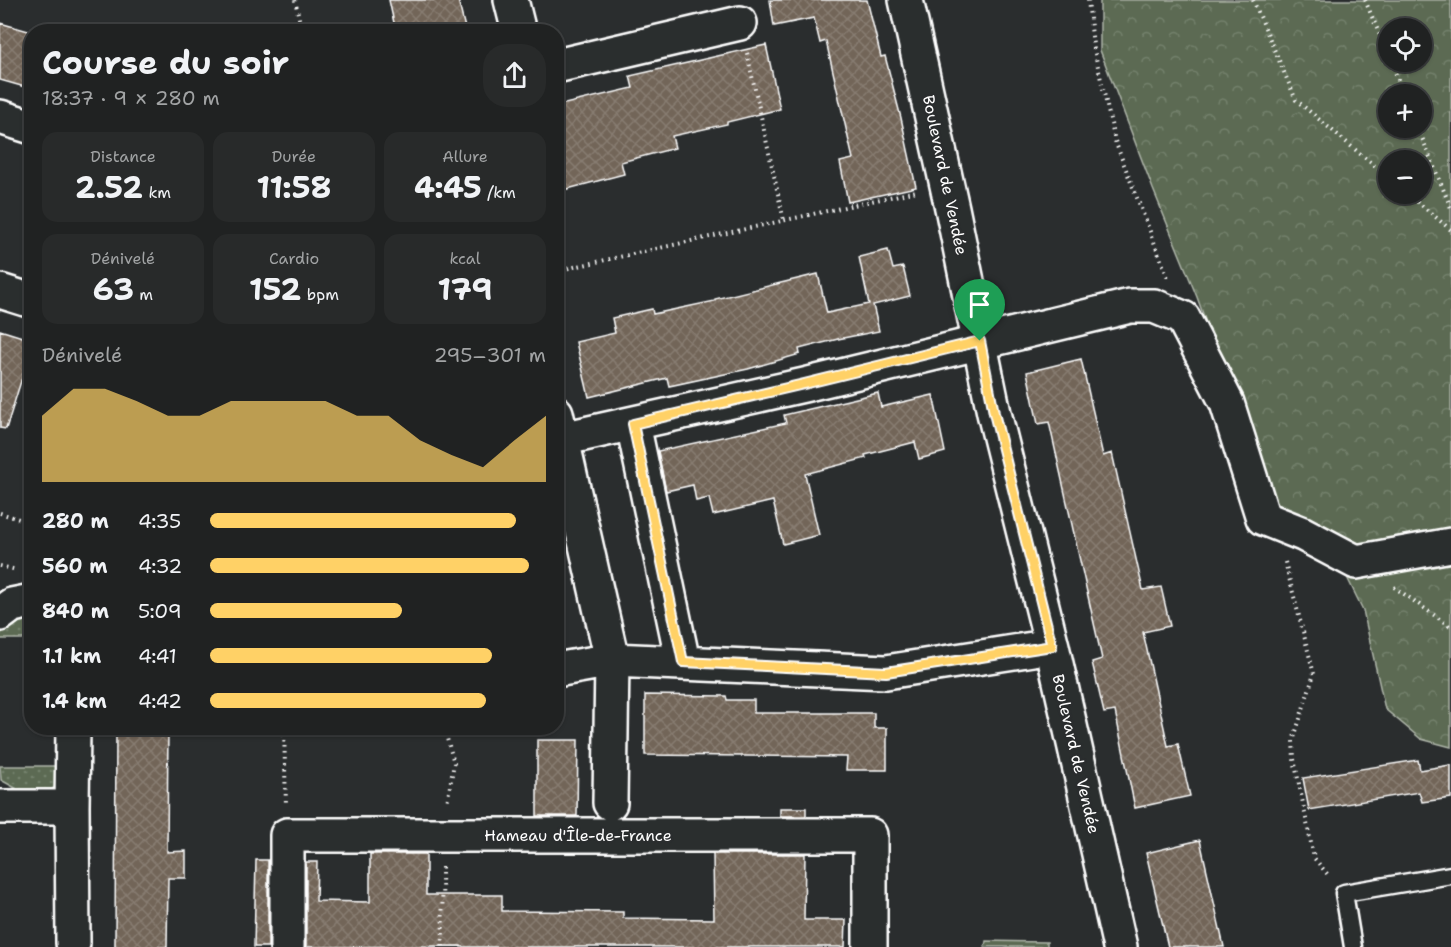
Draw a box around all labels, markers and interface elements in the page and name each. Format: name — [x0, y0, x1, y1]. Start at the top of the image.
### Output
map controls — [1378, 18, 1432, 204]
button: locate — [1378, 18, 1432, 72]
text: Course du soir — [42, 40, 289, 85]
button: share — [483, 44, 546, 107]
button: + — [1378, 84, 1432, 138]
text: 18:37 · 9 × 280 m — [42, 85, 220, 111]
street label: Boulevard de Vendée — [918, 93, 972, 257]
text: Distance — [90, 146, 156, 167]
text: Durée — [272, 146, 316, 167]
text: Allure — [442, 146, 488, 167]
button: − — [1378, 150, 1432, 204]
text: 2.52 — [75, 167, 143, 208]
text: 11:58 — [257, 167, 331, 208]
text: 4:45 — [414, 167, 482, 208]
text: km — [143, 182, 171, 203]
text: /km — [482, 182, 516, 203]
text: Dénivelé — [91, 248, 155, 269]
text: Cardio — [269, 248, 319, 269]
text: kcal — [449, 248, 481, 269]
text: 63 — [93, 269, 134, 310]
text: 152 — [249, 269, 301, 310]
text: 179 — [438, 269, 493, 310]
pin — [954, 279, 1005, 341]
text: m — [134, 284, 153, 305]
text: bpm — [301, 284, 339, 305]
icon: arrive — [963, 288, 996, 321]
text: Dénivelé — [42, 342, 122, 368]
text: 295–301 m — [434, 342, 546, 368]
text: 280 m — [42, 508, 109, 534]
text: 4:35 — [138, 508, 181, 534]
text: 560 m — [42, 553, 108, 579]
text: 4:32 — [138, 553, 182, 579]
text: 840 m — [42, 598, 109, 624]
text: 5:09 — [138, 598, 182, 624]
text: 1.1 km — [42, 643, 101, 669]
text: 4:41 — [138, 643, 177, 669]
street label: Boulevard de Vendée — [1047, 672, 1105, 836]
text: 1.4 km — [42, 688, 107, 714]
text: 4:42 — [138, 688, 182, 714]
street label: Hameau d'Île-de-France — [484, 825, 672, 846]

